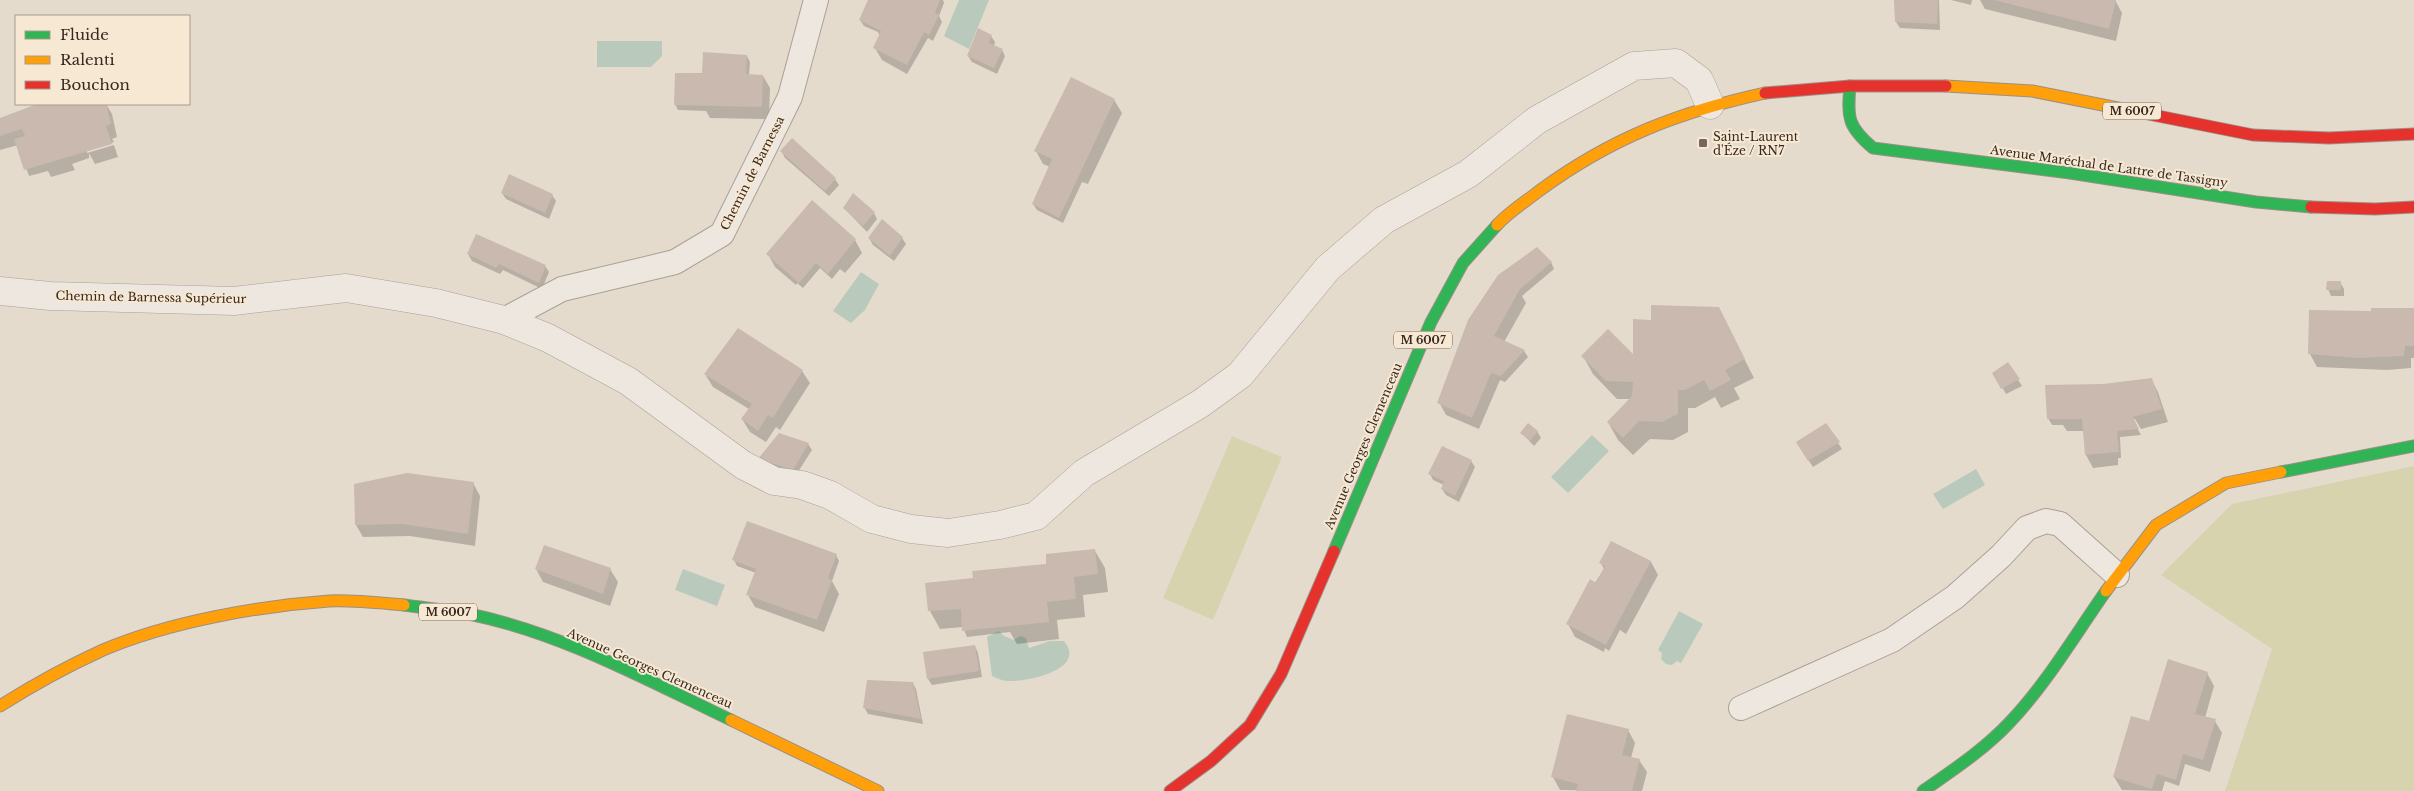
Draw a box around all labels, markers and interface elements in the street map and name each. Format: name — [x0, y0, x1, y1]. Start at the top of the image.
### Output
legend — [15, 15, 190, 105]
text: Fluide — [60, 25, 109, 44]
text: Ralenti — [60, 50, 115, 69]
text: Bouchon — [60, 75, 130, 94]
road number: M 6007 — [2103, 102, 2161, 120]
street label: Chemin de Barnessa — [717, 113, 787, 233]
place label: Saint-Laurent d'Éze / RN7 — [1713, 129, 1799, 158]
marker: Saint-Laurent d'Éze / RN7 — [1697, 137, 1709, 149]
street label: Avenue Maréchal de Lattre de Tassigny — [1988, 142, 2229, 190]
street label: Chemin de Barnessa Supérieur — [56, 288, 247, 306]
road number: M 6007 — [1394, 332, 1452, 348]
street label: Avenue Georges Clemenceau — [1321, 361, 1405, 532]
road number: M 6007 — [419, 604, 477, 620]
street label: Avenue Georges Clemenceau — [564, 624, 735, 711]

